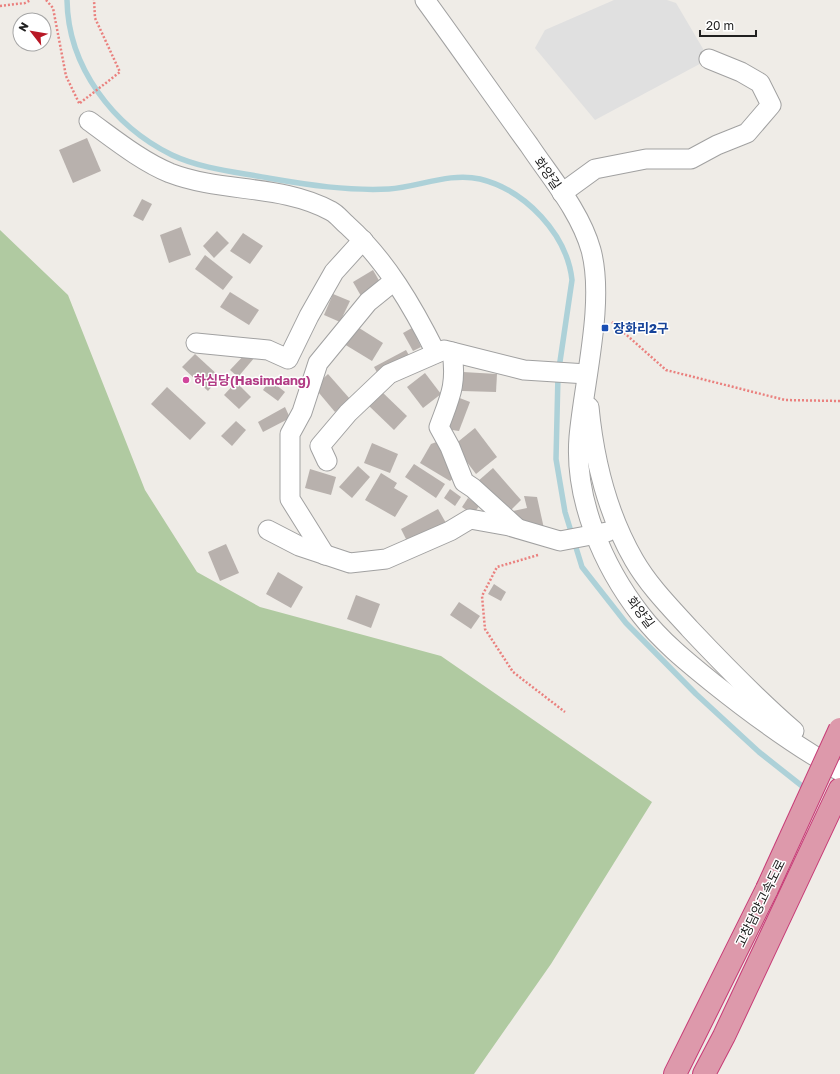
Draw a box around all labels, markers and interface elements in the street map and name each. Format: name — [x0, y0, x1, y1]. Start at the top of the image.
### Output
north arrow — [12, 12, 52, 52]
scale bar — [700, 12, 756, 38]
text: 20 m — [706, 18, 734, 33]
text: N — [15, 20, 31, 34]
street label: 화양길 — [531, 154, 565, 192]
place label: 장화리2구 — [613, 320, 669, 336]
marker: 장화리2구 — [600, 323, 610, 333]
place label: 하심당(Hasimdang) — [194, 372, 311, 388]
marker: 하심당(Hasimdang) — [181, 375, 191, 385]
street label: 화양길 — [624, 593, 658, 631]
street label: 고창담양고속도로 — [732, 856, 788, 950]

